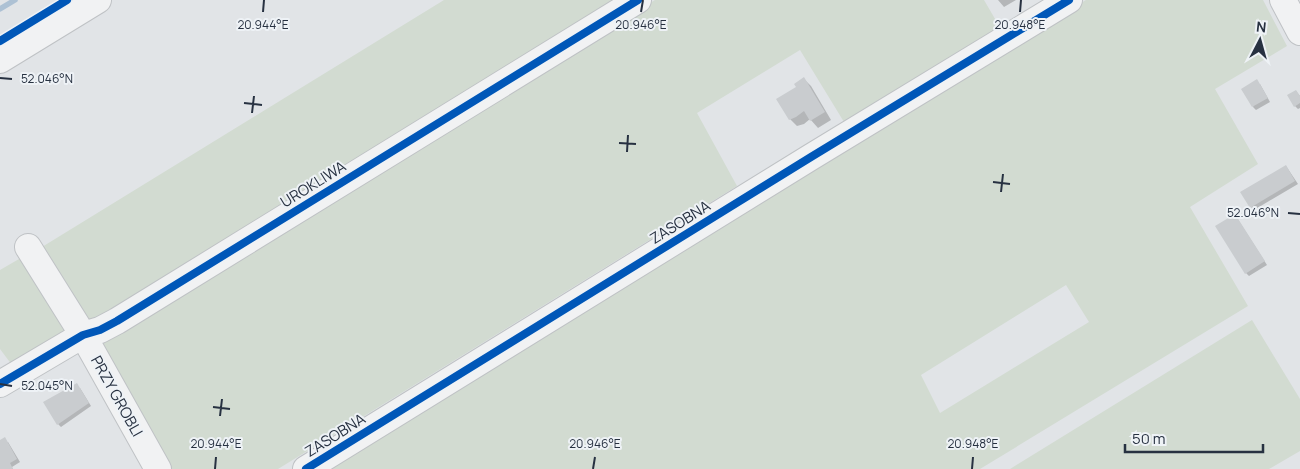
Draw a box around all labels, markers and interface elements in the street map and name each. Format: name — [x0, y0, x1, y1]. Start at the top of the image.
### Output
north arrow — [1235, 15, 1285, 65]
text: 20.944°E — [237, 16, 289, 33]
text: 20.946°E — [615, 16, 667, 33]
text: 20.948°E — [995, 16, 1046, 33]
text: N — [1255, 17, 1267, 37]
text: 52.046°N — [21, 70, 73, 87]
street label: UROKLIWA — [276, 155, 350, 212]
street label: ZASOBNA — [646, 195, 715, 249]
text: 52.046°N — [1227, 204, 1279, 221]
street label: PRZY GROBLI — [86, 352, 148, 440]
text: 52.045°N — [21, 377, 73, 394]
street label: ZASOBNA — [301, 408, 370, 462]
scale bar — [1125, 422, 1262, 454]
text: 50 m — [1132, 428, 1166, 449]
text: 20.944°E — [190, 435, 242, 452]
text: 20.946°E — [569, 435, 621, 452]
text: 20.948°E — [948, 435, 999, 452]

